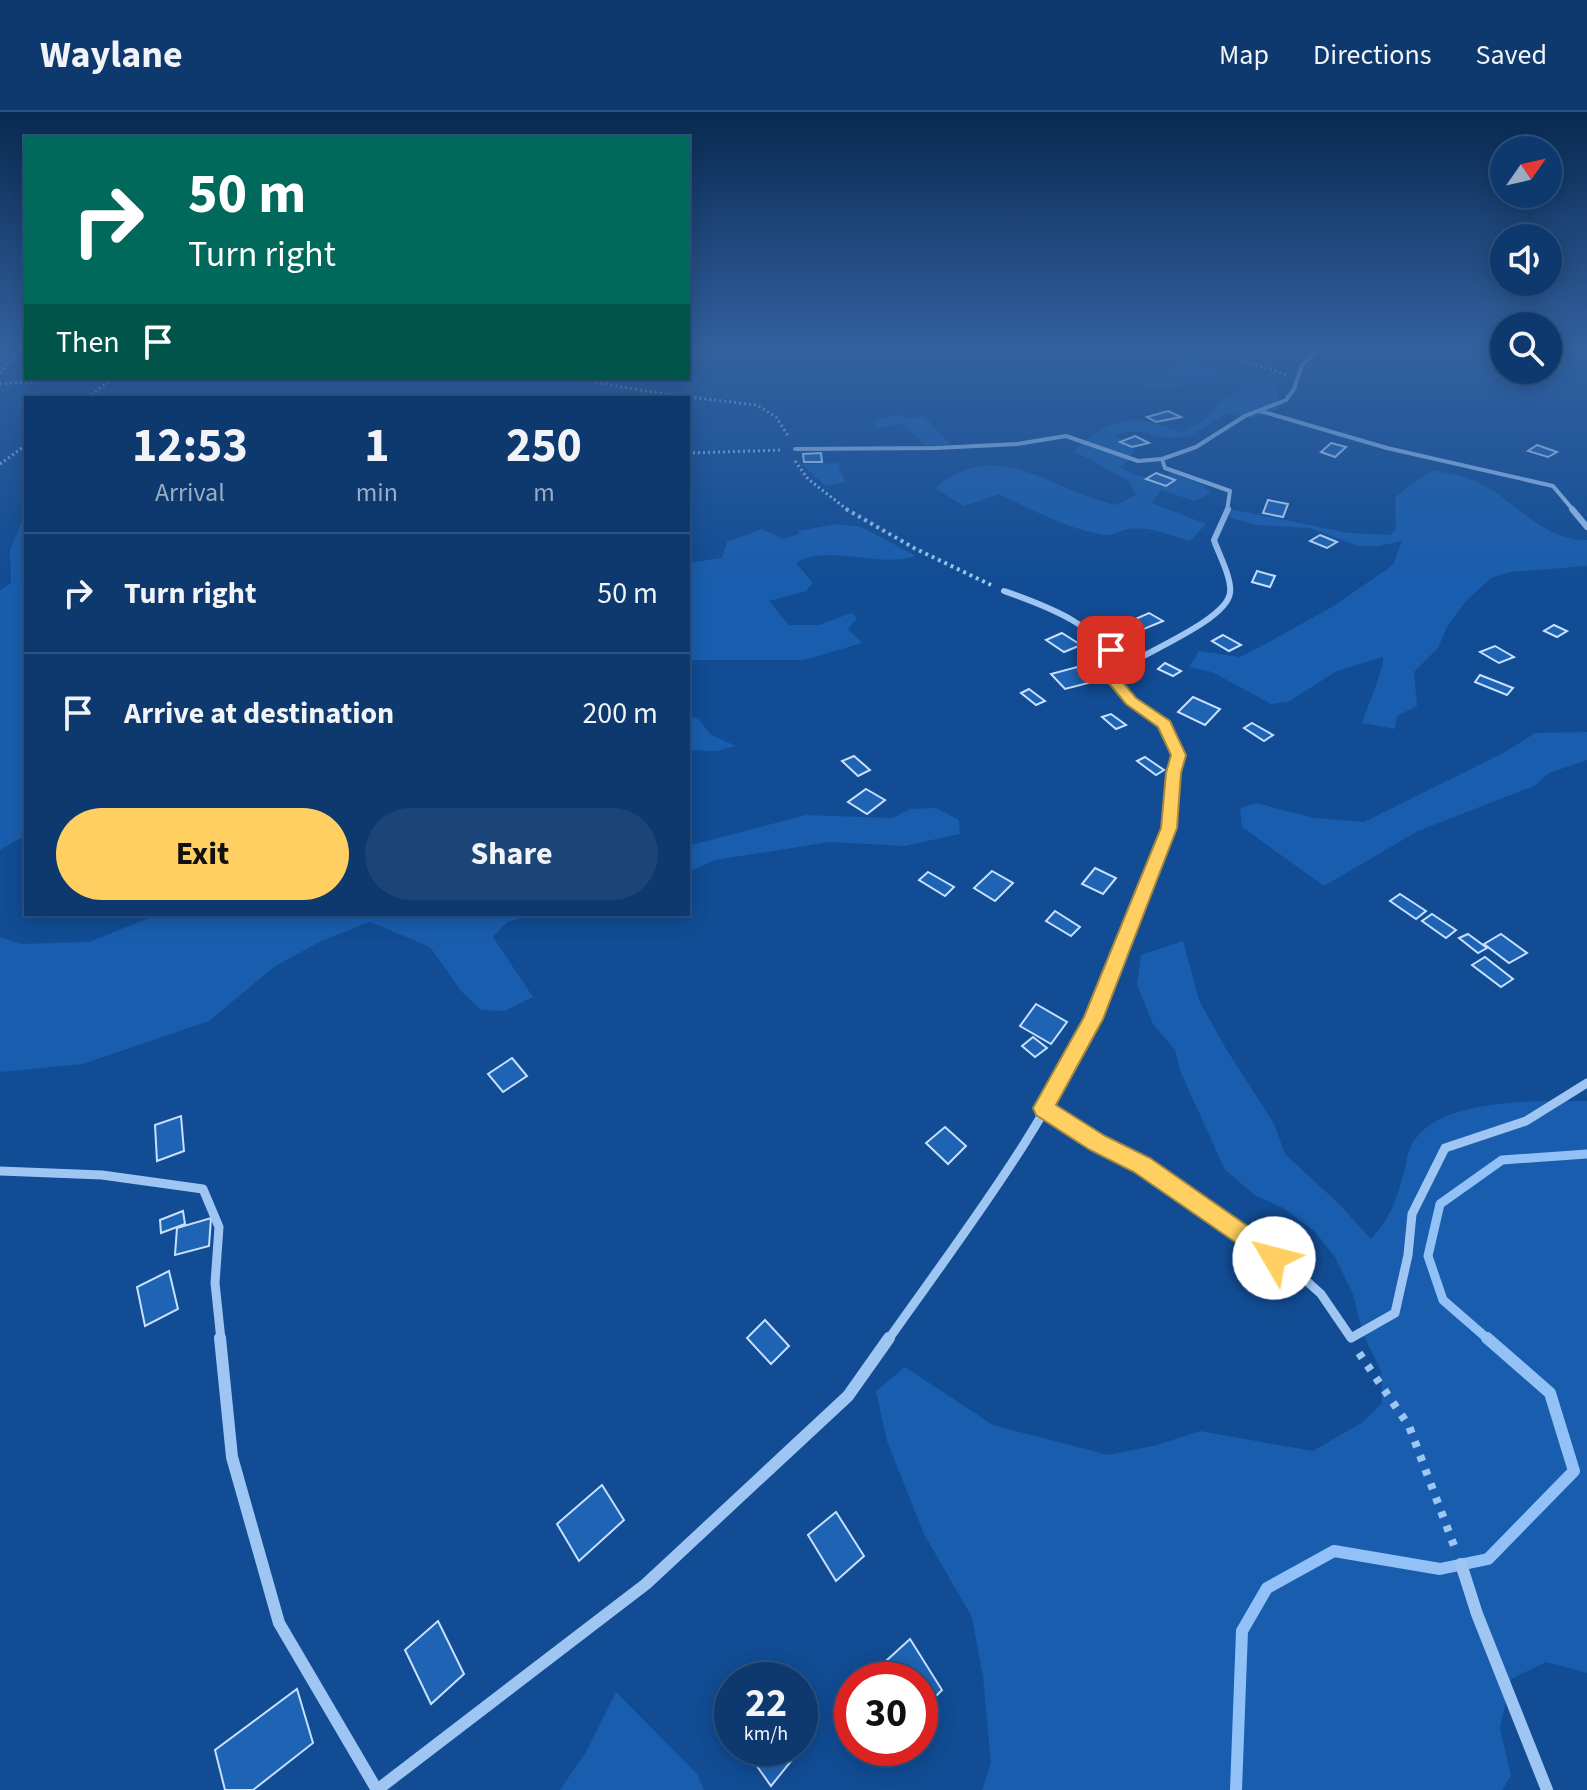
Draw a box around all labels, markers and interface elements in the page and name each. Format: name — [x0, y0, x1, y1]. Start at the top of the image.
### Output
text: Waylane — [40, 28, 183, 82]
text: Map — [1219, 35, 1269, 75]
text: Directions — [1313, 35, 1432, 75]
text: Saved — [1476, 35, 1547, 75]
north arrow — [1490, 136, 1562, 208]
map controls — [1490, 136, 1562, 384]
text: 50 m — [188, 155, 306, 234]
icon: right — [56, 168, 160, 272]
button: sound — [1490, 224, 1562, 296]
text: Turn right — [188, 229, 336, 280]
button: search — [1490, 312, 1562, 384]
icon: arrive — [136, 320, 180, 364]
text: Then — [56, 321, 120, 364]
text: 12:53 — [132, 412, 248, 480]
text: 1 — [364, 412, 390, 480]
text: 250 — [506, 412, 582, 480]
text: Arrival — [155, 474, 225, 511]
text: min — [356, 474, 398, 511]
text: m — [533, 474, 555, 511]
icon: right — [56, 571, 100, 615]
text: Turn right — [124, 572, 256, 615]
text: 50 m — [597, 572, 658, 615]
pin — [1077, 616, 1145, 684]
icon: arrive — [1089, 628, 1133, 672]
icon: arrive — [56, 691, 100, 735]
text: Arrive at destination — [124, 692, 394, 735]
text: 200 m — [582, 692, 658, 735]
button: Exit — [56, 808, 349, 900]
button: Share — [365, 808, 658, 900]
position arrow — [1232, 1216, 1316, 1300]
speed limit sign: 30 — [834, 1662, 938, 1766]
text: 22 — [745, 1675, 787, 1732]
text: km/h — [744, 1720, 788, 1748]

